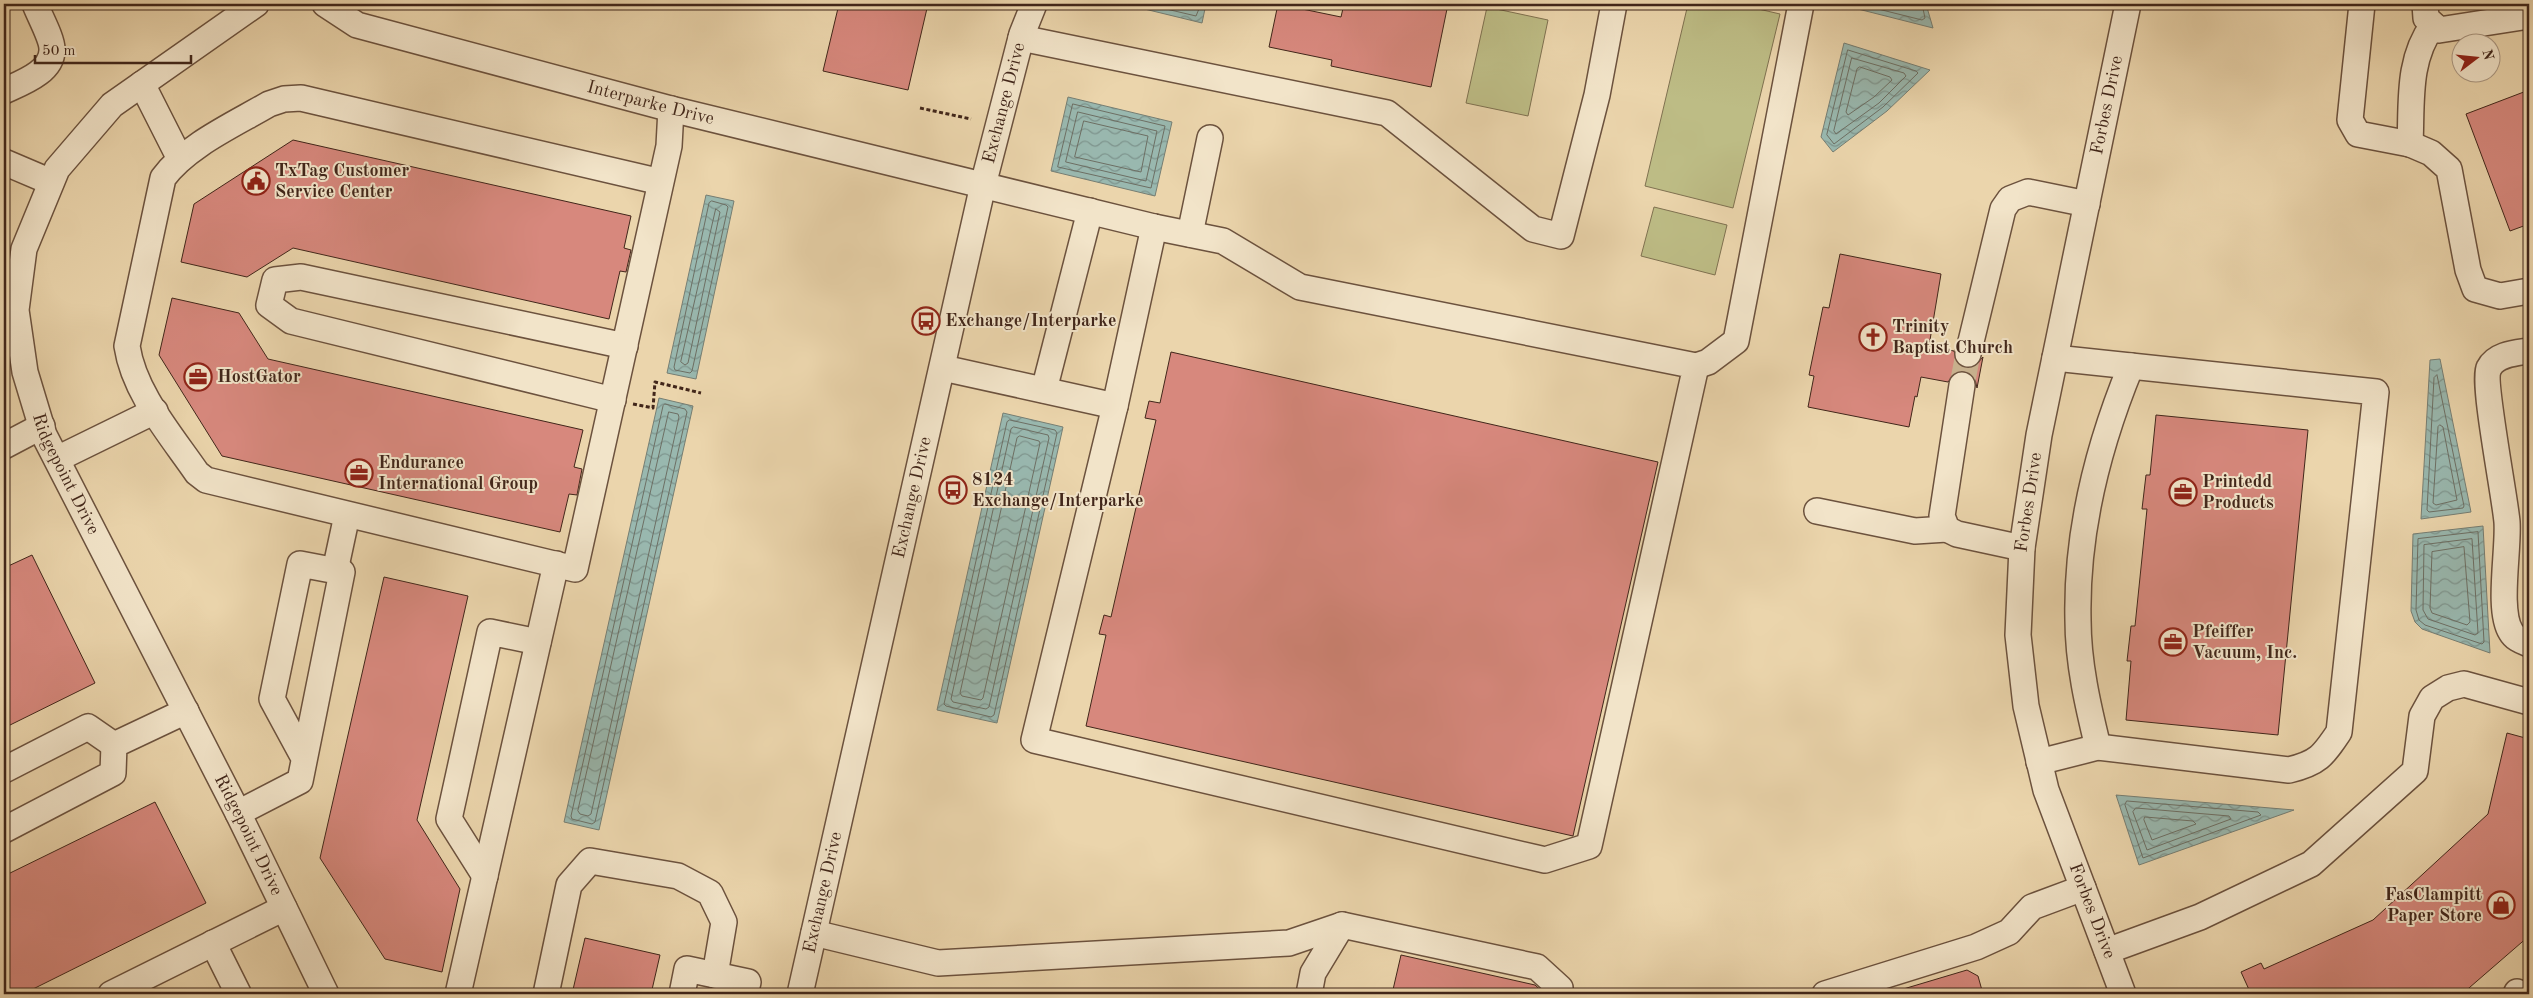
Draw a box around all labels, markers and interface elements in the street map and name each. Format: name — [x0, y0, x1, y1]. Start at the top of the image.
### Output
scale bar — [35, 32, 191, 64]
north arrow — [2450, 32, 2500, 82]
street label: Exchange Drive — [980, 41, 1028, 165]
text: 50 m — [42, 44, 76, 59]
text: N — [2479, 48, 2496, 62]
street label: Forbes Drive — [2088, 54, 2126, 156]
street label: Interparke Drive — [585, 78, 716, 128]
place label: TxTag Customer Service Center — [275, 162, 409, 201]
public building icon: TxTag Customer Service Center — [241, 166, 271, 196]
bus stop icon: Exchange/Interparke — [911, 306, 941, 336]
place label: Exchange/Interparke — [945, 312, 1117, 330]
place label: Trinity Baptist Church — [1892, 318, 2013, 357]
church icon: Trinity Baptist Church — [1858, 322, 1888, 352]
office icon: HostGator — [183, 362, 213, 392]
place label: HostGator — [217, 368, 301, 386]
street label: Ridgepoint Drive — [29, 411, 102, 537]
street label: Exchange Drive — [890, 435, 935, 560]
street label: Forbes Drive — [2012, 451, 2045, 554]
place label: Endurance International Group — [378, 454, 538, 493]
office icon: Endurance International Group — [344, 458, 374, 488]
place label: 8124 Exchange/Interparke — [972, 471, 1144, 510]
place label: Printedd Products — [2202, 473, 2274, 512]
bus stop icon: 8124 Exchange/Interparke — [938, 475, 968, 505]
office icon: Printedd Products — [2168, 477, 2198, 507]
place label: Pfeiffer Vacuum, Inc. — [2192, 623, 2297, 662]
office icon: Pfeiffer Vacuum, Inc. — [2158, 627, 2188, 657]
street label: Ridgepoint Drive — [211, 772, 286, 898]
street label: Exchange Drive — [800, 830, 845, 955]
street label: Forbes Drive — [2066, 861, 2118, 961]
place label: FasClampitt Paper Store — [2384, 886, 2482, 925]
shop icon: FasClampitt Paper Store — [2486, 890, 2516, 920]

